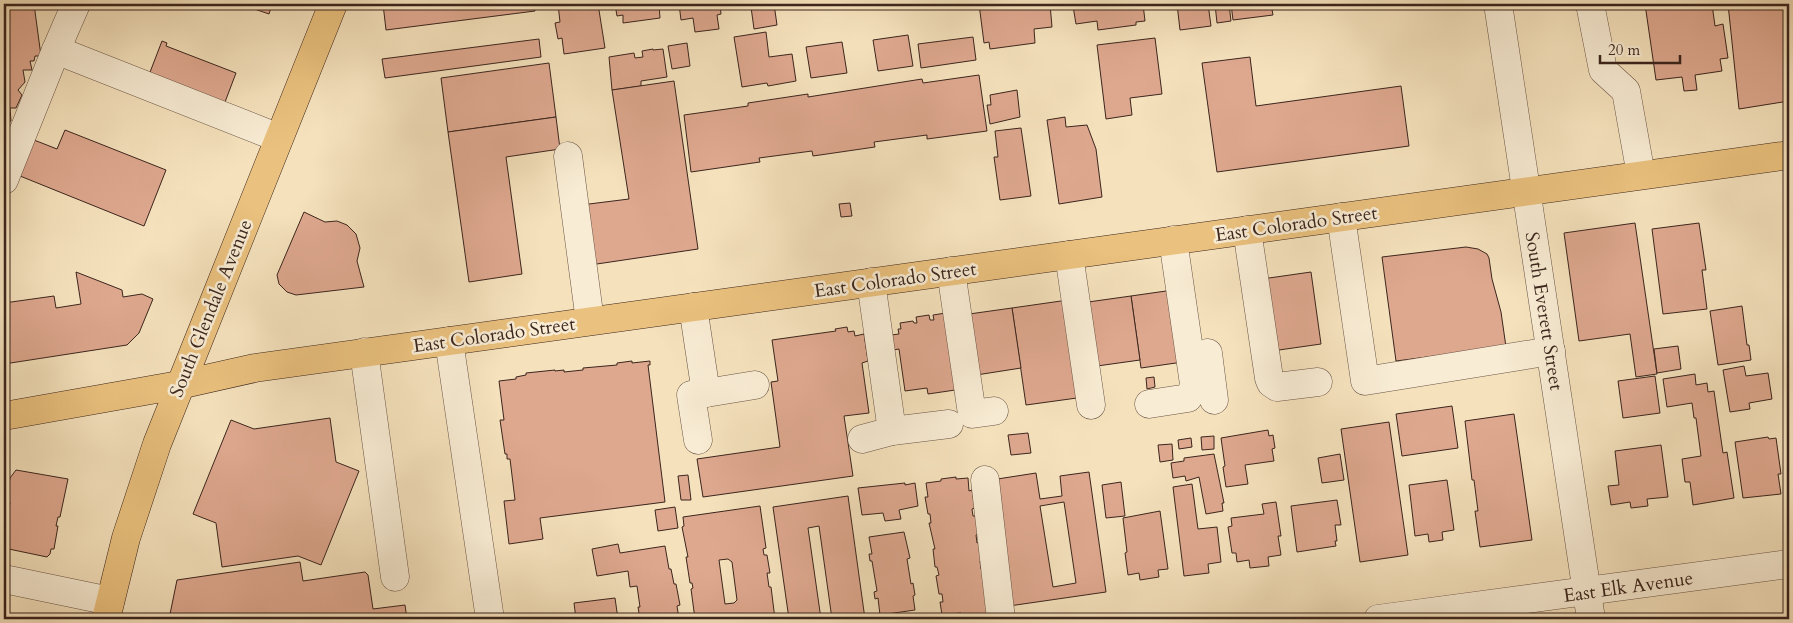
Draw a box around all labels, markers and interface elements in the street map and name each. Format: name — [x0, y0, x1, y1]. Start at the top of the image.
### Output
scale bar — [1600, 32, 1680, 64]
text: 20 m — [1608, 40, 1640, 60]
street label: East Colorado Street — [1213, 200, 1379, 248]
street label: South Glendale Avenue — [163, 216, 258, 401]
street label: South Everett Street — [1519, 230, 1569, 392]
street label: East Colorado Street — [812, 256, 978, 304]
street label: East Colorado Street — [411, 311, 577, 359]
street label: East Elk Avenue — [1562, 565, 1695, 609]

